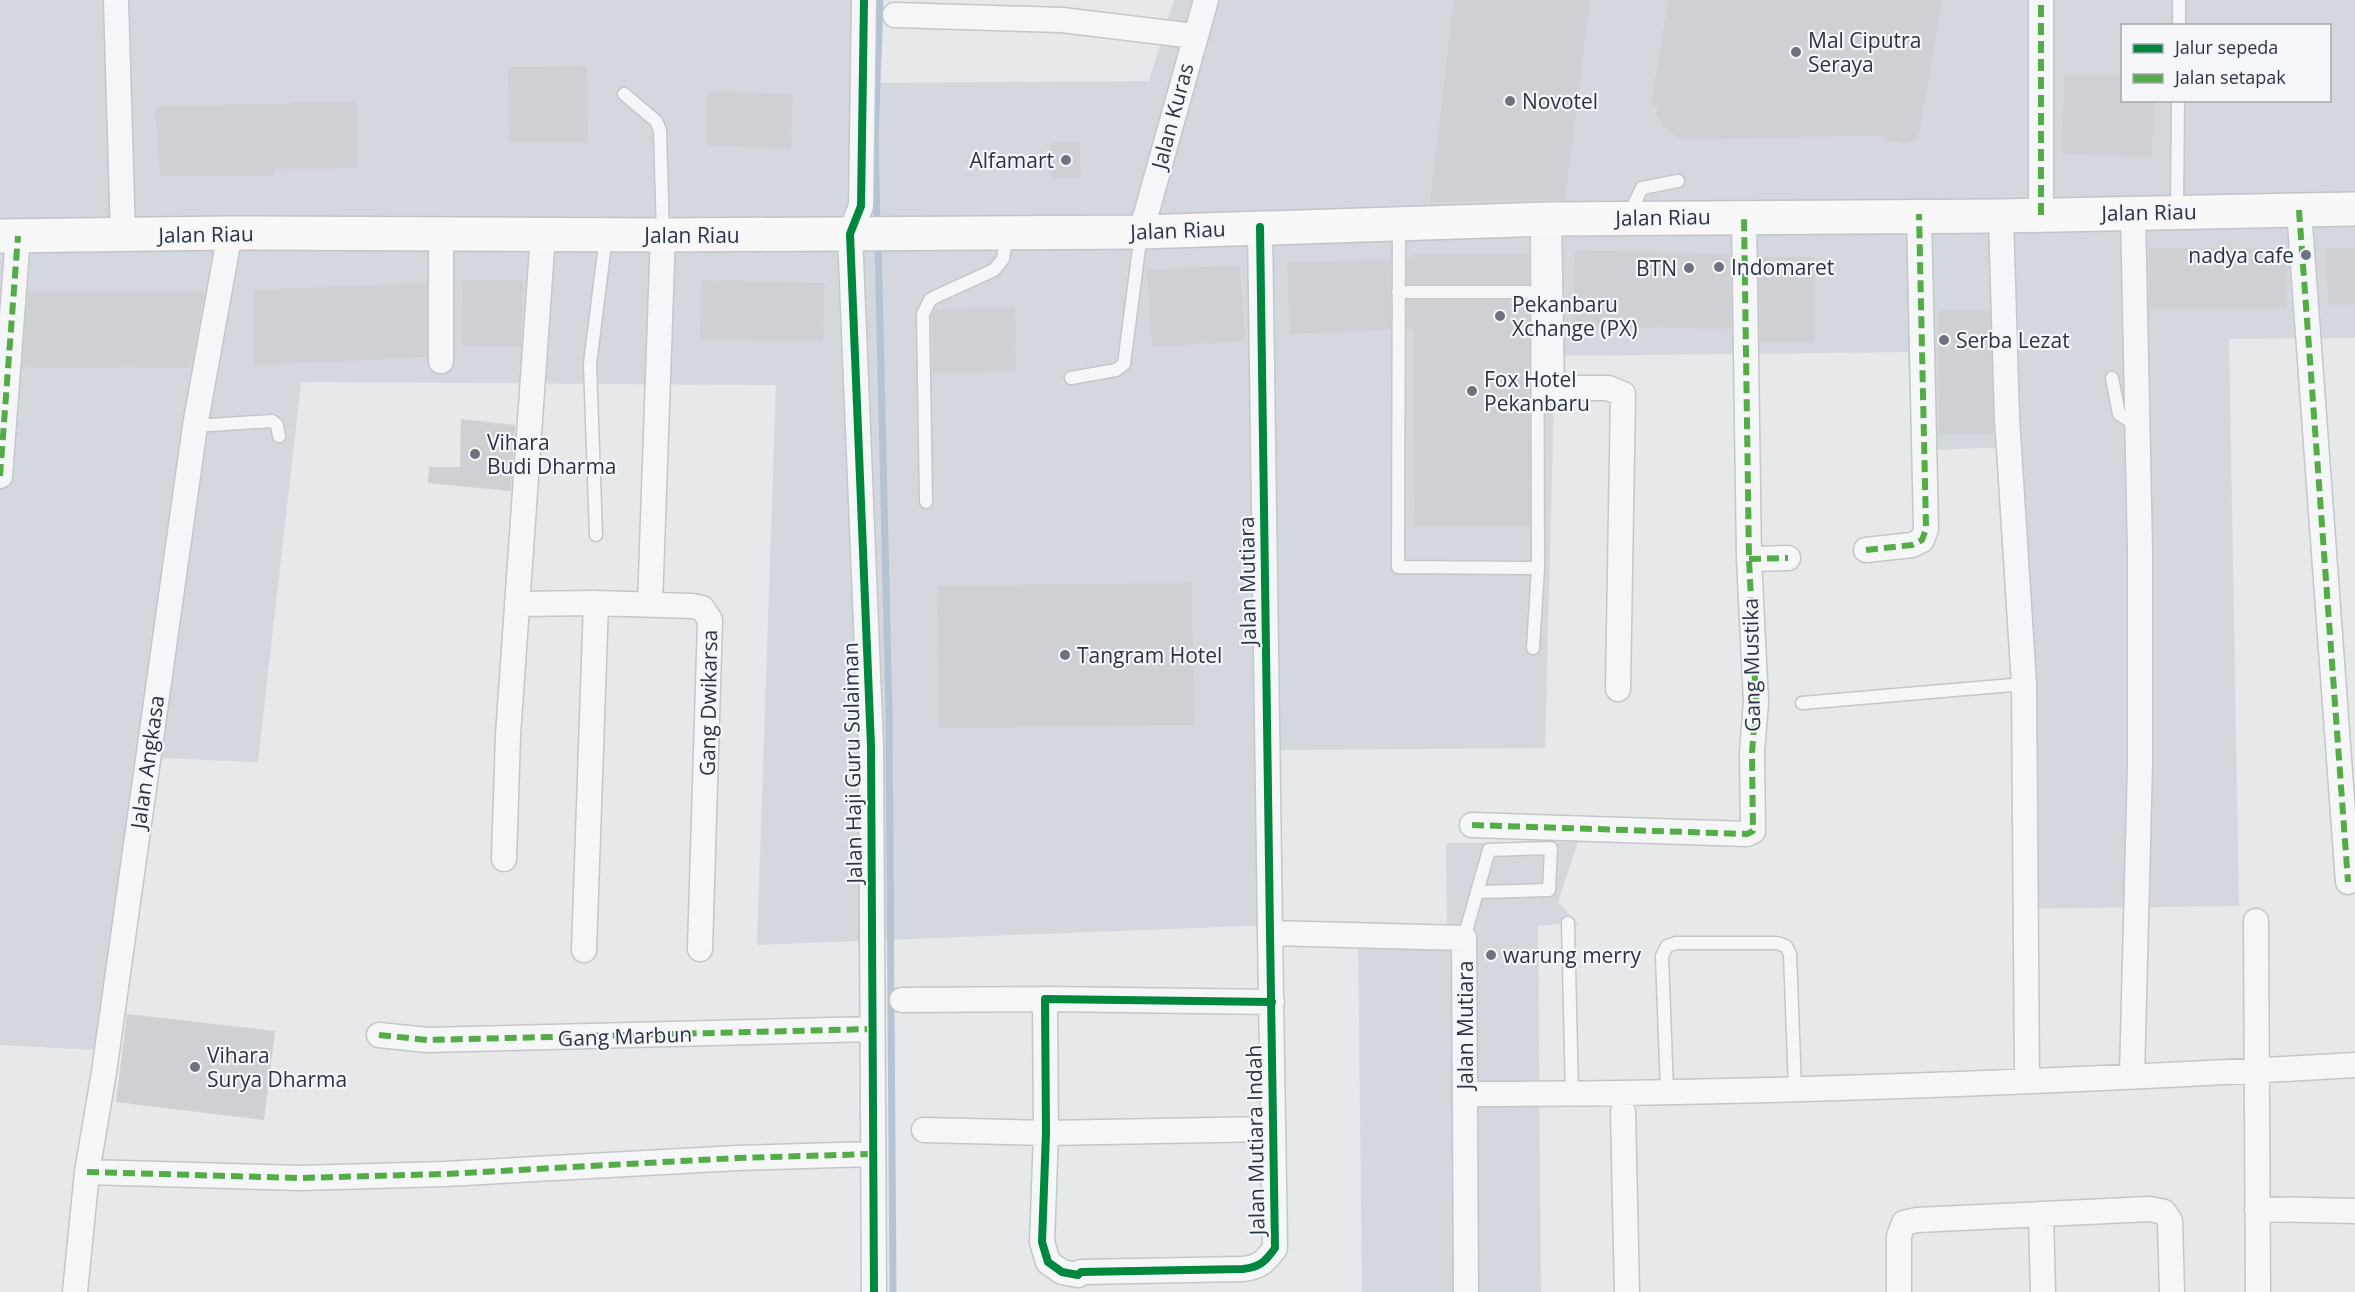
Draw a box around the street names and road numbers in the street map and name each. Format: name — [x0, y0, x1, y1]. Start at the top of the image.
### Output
street label: Jalan Kuras — [1144, 60, 1200, 174]
street label: Jalan Riau — [2099, 197, 2197, 227]
street label: Jalan Riau — [1613, 202, 1711, 232]
street label: Jalan Riau — [1128, 214, 1226, 246]
street label: Jalan Riau — [156, 219, 254, 249]
street label: Jalan Riau — [642, 221, 740, 249]
street label: Jalan Mutiara — [1232, 516, 1262, 648]
street label: Gang Mustika — [1736, 598, 1766, 732]
street label: Gang Dwikarsa — [693, 630, 723, 776]
street label: Jalan Haji Guru Sulaiman — [836, 642, 868, 886]
street label: Jalan Angkasa — [123, 693, 170, 833]
street label: Jalan Mutiara — [1451, 960, 1479, 1092]
street label: Gang Marbun — [557, 1020, 693, 1052]
street label: Jalan Mutiara Indah — [1239, 1044, 1271, 1238]

